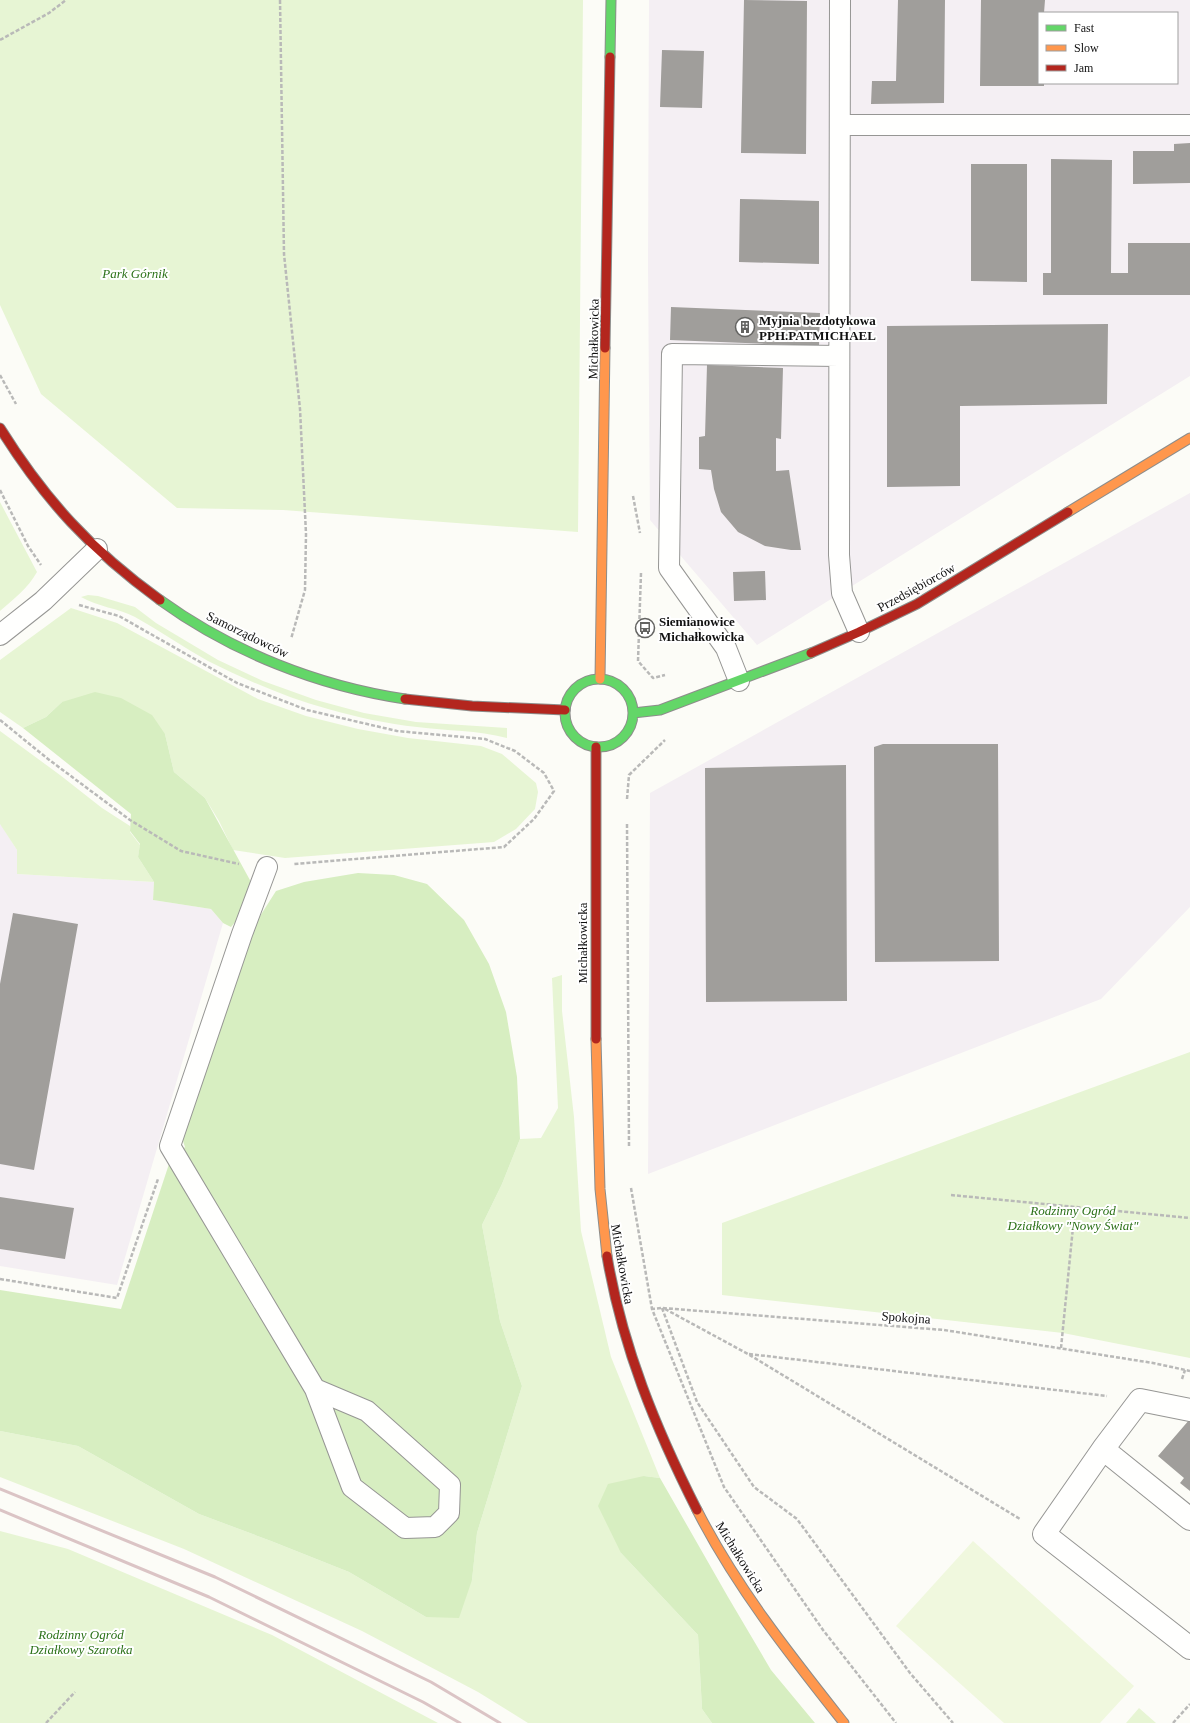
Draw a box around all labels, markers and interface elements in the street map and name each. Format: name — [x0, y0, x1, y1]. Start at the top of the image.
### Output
legend — [1038, 12, 1178, 84]
text: Fast — [1074, 21, 1095, 35]
text: Slow — [1074, 41, 1099, 55]
text: Jam — [1074, 61, 1094, 75]
park label: Park Górnik — [101, 266, 168, 281]
street label: Michałkowicka — [585, 298, 602, 380]
place label: Myjnia bezdotykowa PPH.PATMICHAEL — [759, 313, 876, 343]
building icon: Myjnia bezdotykowa PPH.PATMICHAEL — [734, 316, 756, 338]
street label: Przedsiębiorców — [875, 560, 958, 615]
street label: Samorządowców — [204, 608, 292, 661]
place label: Siemianowice Michałkowicka — [659, 614, 745, 644]
bus stop icon: Siemianowice Michałkowicka — [634, 617, 656, 639]
street label: Michałkowicka — [575, 902, 590, 983]
park label: Rodzinny Ogród Działkowy "Nowy Świat" — [1007, 1203, 1139, 1233]
street label: Michałkowicka — [608, 1223, 637, 1305]
street label: Spokojna — [881, 1308, 931, 1327]
street label: Michałkowicka — [713, 1519, 768, 1596]
park label: Rodzinny Ogród Działkowy Szarotka — [28, 1627, 133, 1657]

